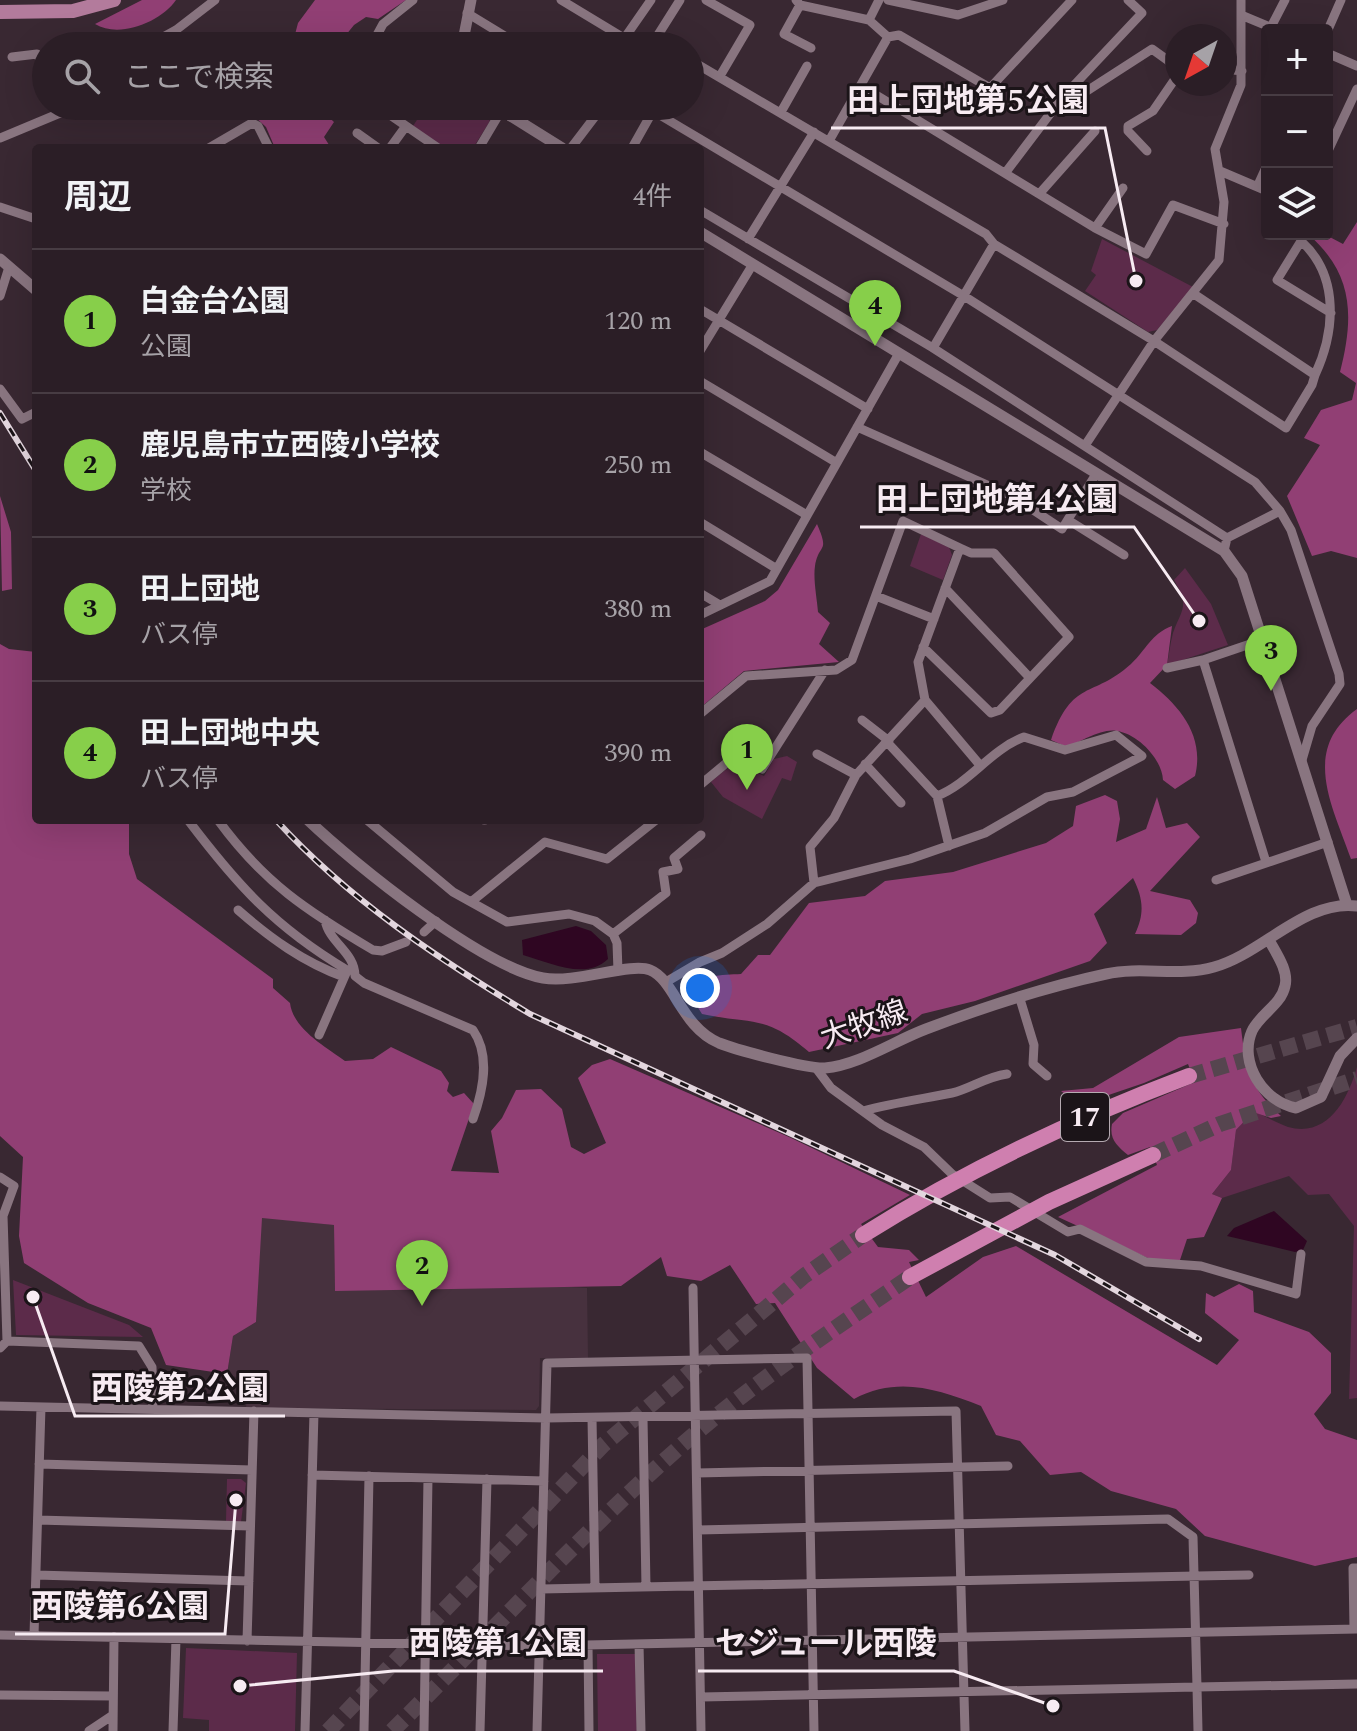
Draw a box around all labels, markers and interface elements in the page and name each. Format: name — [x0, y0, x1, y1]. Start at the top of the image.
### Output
north arrow — [1165, 24, 1237, 96]
map controls — [1261, 24, 1333, 240]
button: + — [1261, 24, 1333, 96]
search box — [32, 32, 704, 120]
icon: search — [60, 54, 104, 98]
text: ここで検索 — [124, 55, 274, 101]
callout: 田上団地第5公園 — [831, 72, 1105, 128]
text: 田上団地第5公園 — [847, 77, 1089, 126]
button: − — [1261, 96, 1333, 168]
button: layers — [1261, 168, 1333, 240]
text: 周辺 — [64, 172, 132, 224]
text: 4件 — [633, 177, 672, 217]
text: 白金台公園 — [140, 279, 290, 325]
pin: 4 — [849, 280, 901, 346]
text: 1 — [83, 301, 97, 341]
text: 120 m — [604, 301, 672, 341]
text: 公園 — [140, 327, 192, 367]
text: 鹿児島市立西陵小学校 — [140, 423, 440, 469]
text: 2 — [83, 445, 97, 485]
text: 250 m — [604, 445, 672, 485]
text: 学校 — [140, 471, 192, 511]
callout: 田上団地第4公園 — [860, 471, 1134, 527]
text: 田上団地第4公園 — [876, 476, 1118, 525]
text: 田上団地 — [140, 567, 260, 613]
text: 3 — [83, 589, 97, 629]
text: 380 m — [604, 589, 672, 629]
text: バス停 — [140, 615, 218, 655]
pin: 3 — [1245, 625, 1297, 691]
text: 田上団地中央 — [140, 711, 320, 757]
pin: 1 — [721, 724, 773, 790]
text: 4 — [83, 733, 97, 773]
text: 390 m — [604, 733, 672, 773]
text: バス停 — [140, 759, 218, 799]
your location — [680, 968, 720, 1008]
street label: 大牧線 — [814, 989, 914, 1061]
road number: 17 — [1061, 1093, 1109, 1141]
pin: 2 — [396, 1240, 448, 1306]
callout: 西陵第2公園 — [75, 1360, 285, 1416]
text: 西陵第2公園 — [91, 1365, 269, 1414]
callout: 西陵第6公園 — [15, 1578, 225, 1634]
text: 西陵第6公園 — [31, 1583, 209, 1632]
callout: 西陵第1公園 — [393, 1615, 603, 1671]
callout: セジュール西陵 — [698, 1615, 954, 1671]
text: 西陵第1公園 — [409, 1620, 587, 1669]
text: セジュール西陵 — [715, 1620, 937, 1669]

